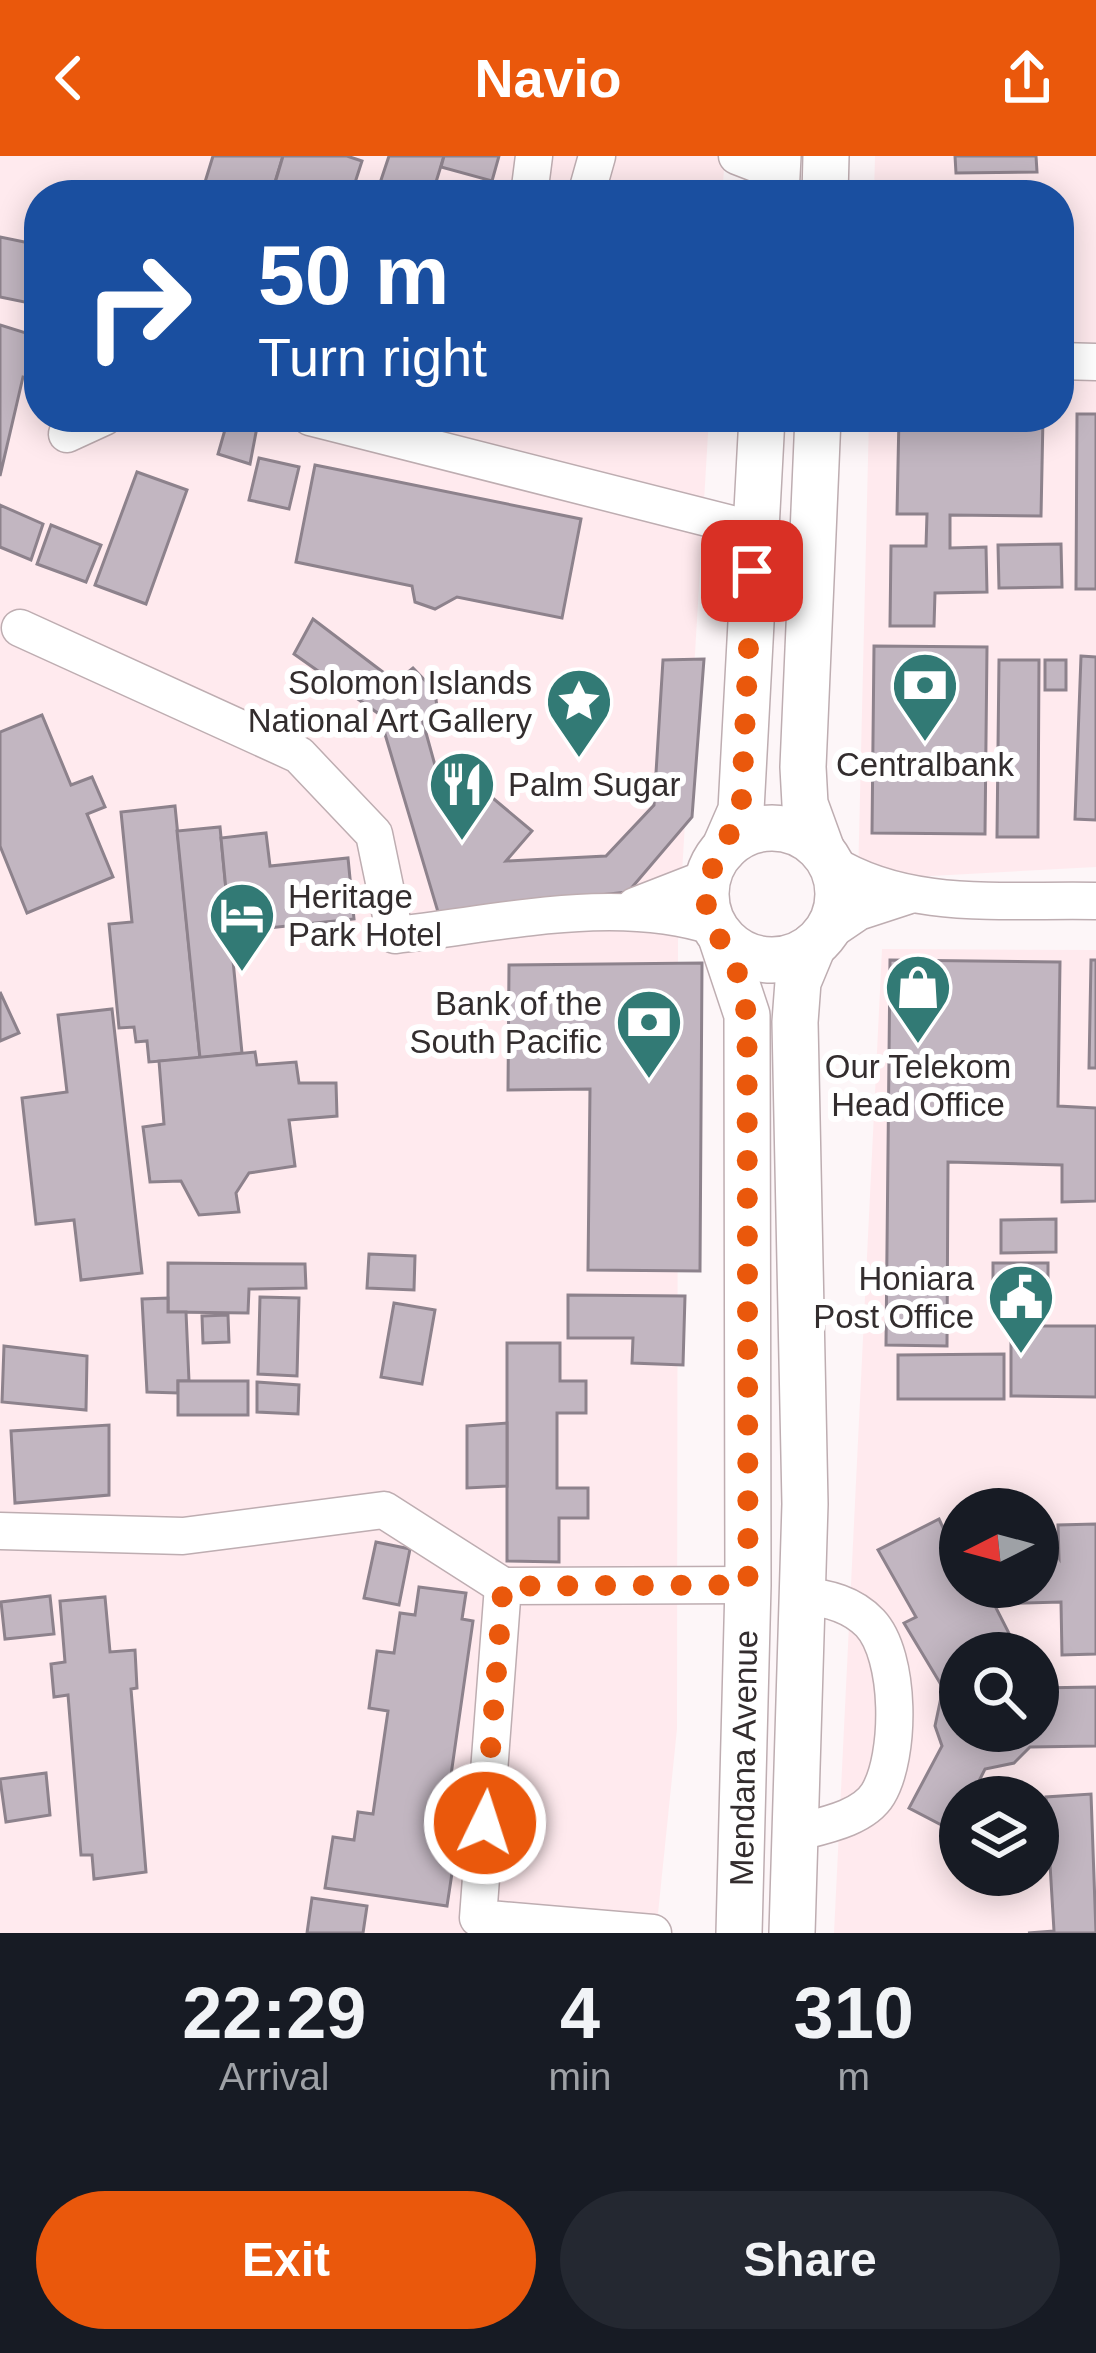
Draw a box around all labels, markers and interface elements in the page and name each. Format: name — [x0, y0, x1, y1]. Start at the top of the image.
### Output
icon: back — [36, 45, 102, 111]
icon: share — [994, 45, 1060, 111]
text: Navio — [474, 48, 622, 108]
icon: right — [60, 228, 216, 384]
text: 50 m — [258, 228, 449, 322]
text: Turn right — [258, 327, 487, 387]
pin — [701, 520, 803, 622]
icon: arrive — [719, 538, 785, 604]
bank icon: Centralbank — [890, 650, 960, 744]
place label: Solomon Islands National Art Gallery — [248, 664, 532, 739]
place icon: Solomon Islands National Art Gallery — [544, 666, 614, 760]
place label: Centralbank — [836, 746, 1014, 783]
restaurant icon: Palm Sugar — [427, 749, 497, 843]
place label: Palm Sugar — [508, 766, 680, 803]
place label: Heritage Park Hotel — [288, 878, 442, 953]
hotel icon: Heritage Park Hotel — [207, 880, 277, 974]
shop icon: Our Telekom Head Office — [883, 952, 953, 1046]
place label: Bank of the South Pacific — [409, 985, 602, 1060]
bank icon: Bank of the South Pacific — [614, 987, 684, 1081]
place label: Our Telekom Head Office — [825, 1048, 1011, 1123]
place label: Honiara Post Office — [813, 1260, 975, 1335]
public building icon: Honiara Post Office — [986, 1262, 1056, 1356]
north arrow — [939, 1488, 1059, 1608]
map controls — [939, 1488, 1059, 1896]
street label: Mendana Avenue — [723, 1630, 764, 1886]
button: search — [939, 1632, 1059, 1752]
position arrow — [422, 1760, 548, 1886]
button: layers — [939, 1776, 1059, 1896]
text: 22:29 — [182, 1973, 366, 2053]
text: 4 — [560, 1973, 600, 2053]
text: 310 — [794, 1973, 914, 2053]
text: Arrival — [219, 2055, 330, 2098]
text: min — [549, 2055, 611, 2098]
text: m — [837, 2055, 870, 2098]
button: Exit — [36, 2191, 536, 2329]
button: Share — [560, 2191, 1060, 2329]

